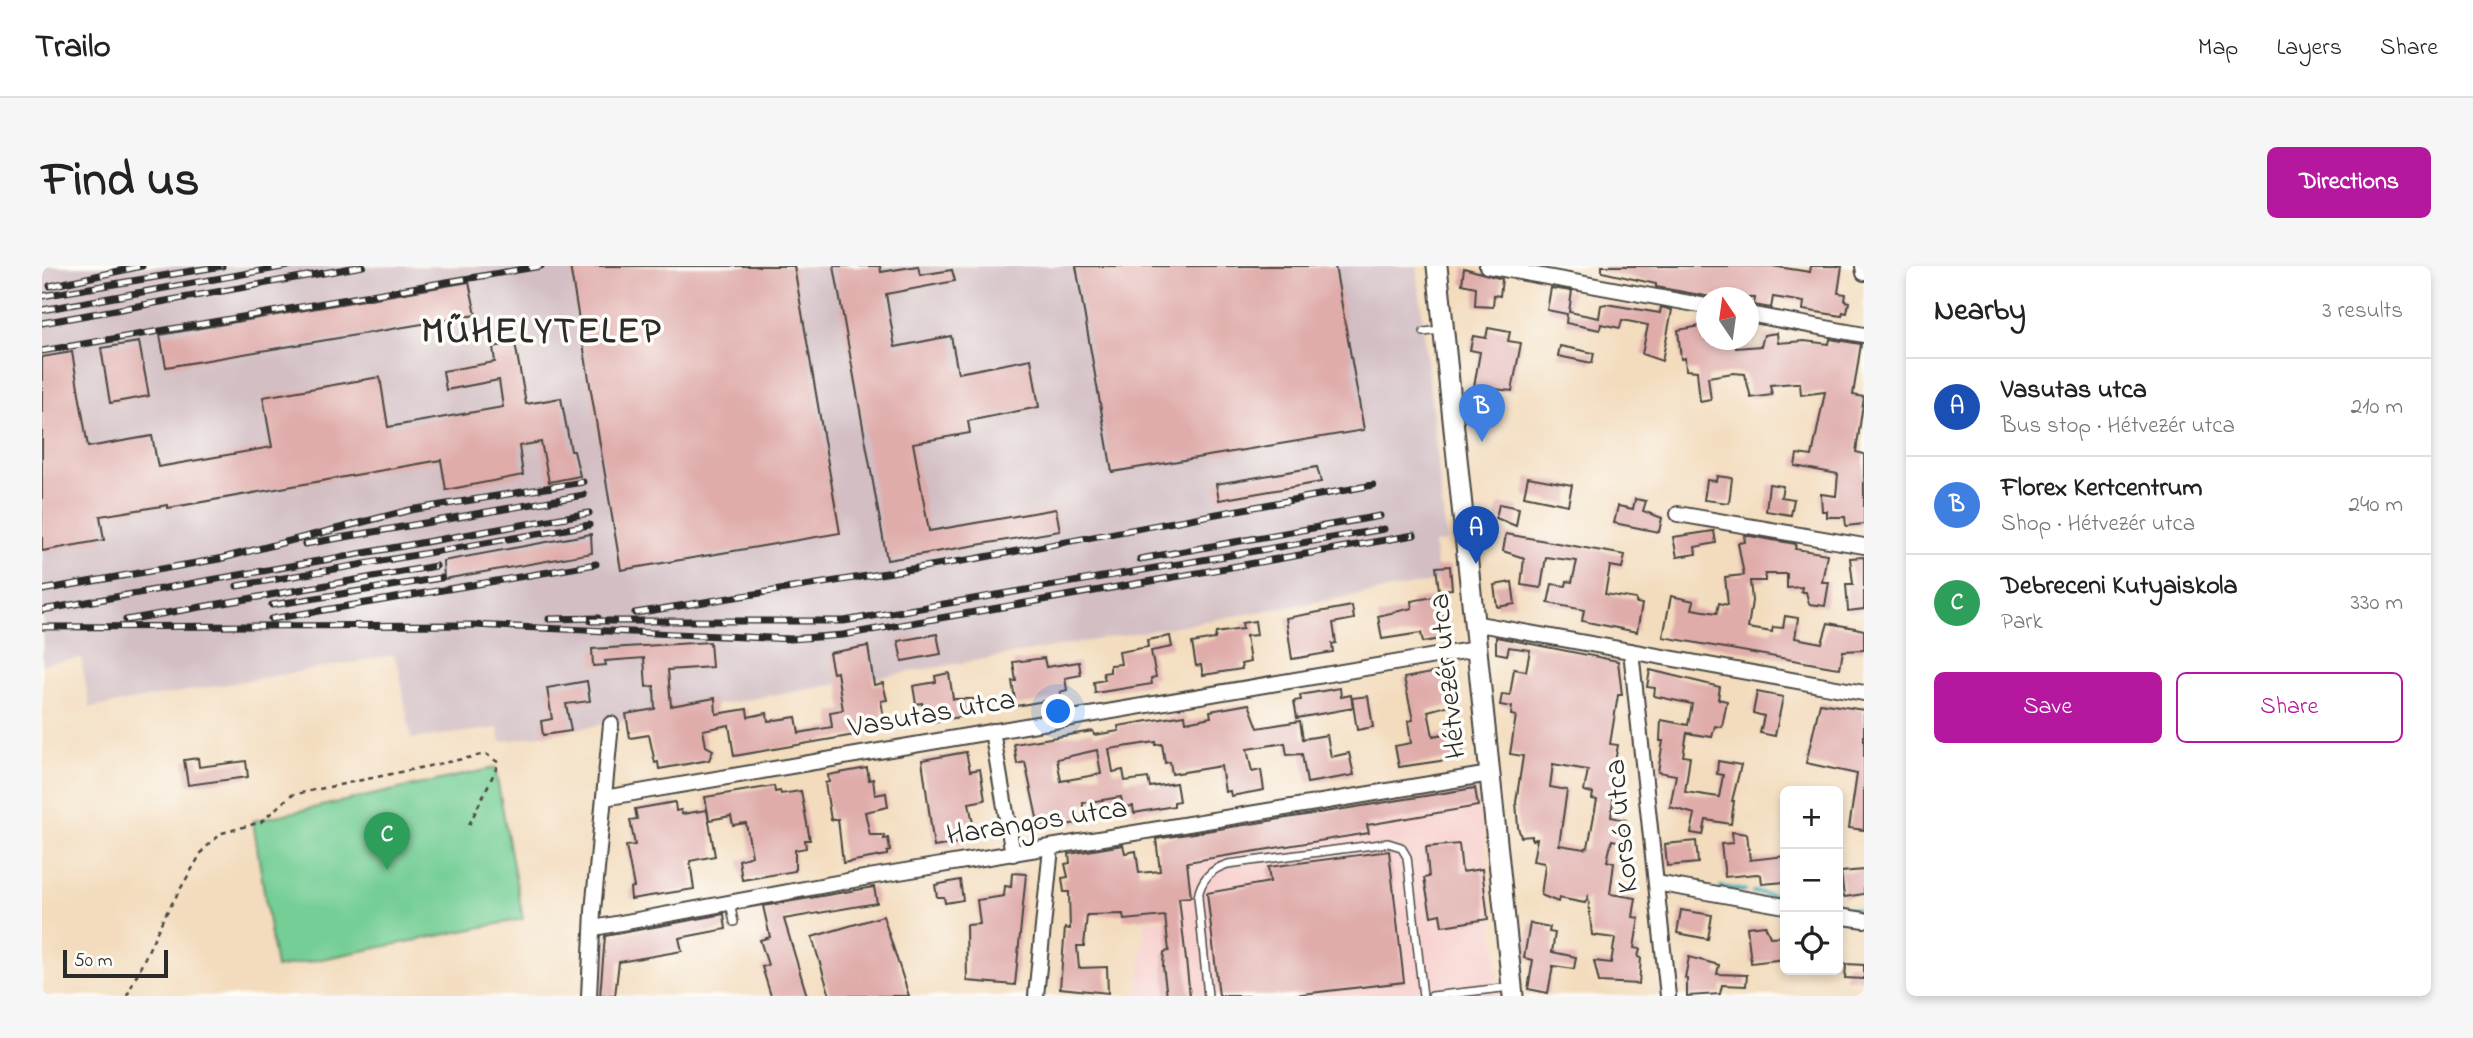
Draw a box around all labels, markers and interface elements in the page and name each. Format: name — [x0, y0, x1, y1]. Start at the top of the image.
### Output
text: Trailo — [35, 24, 111, 72]
text: Map — [2198, 31, 2238, 66]
text: Layers — [2276, 31, 2342, 66]
text: Share — [2380, 31, 2438, 66]
text: Find us — [42, 146, 199, 218]
button: Directions — [2267, 147, 2431, 218]
north arrow — [1696, 287, 1759, 350]
text: Nearby — [1934, 290, 2026, 334]
text: 3 results — [2322, 295, 2403, 328]
district label: MŰHELYTELEP — [421, 306, 663, 360]
text: Vasutas utca — [2001, 372, 2147, 410]
pin: B — [1459, 384, 1505, 442]
text: A — [1950, 391, 1964, 424]
text: 210 m — [2351, 391, 2403, 424]
text: Bus stop · Hétvezér utca — [2001, 410, 2235, 443]
text: Florex Kertcentrum — [2001, 470, 2202, 508]
text: B — [1949, 489, 1965, 522]
text: 240 m — [2349, 489, 2403, 522]
pin: A — [1453, 506, 1499, 564]
text: Shop · Hétvezér utca — [2001, 508, 2195, 541]
text: Debreceni Kutyaiskola — [2001, 568, 2237, 606]
text: C — [1951, 587, 1963, 620]
text: 330 m — [2350, 587, 2403, 620]
street label: Hétvezér utca — [1418, 591, 1480, 761]
text: Park — [2001, 606, 2043, 639]
button: Save — [1934, 672, 2162, 743]
button: Share — [2176, 672, 2403, 743]
street label: Vasutas utca — [844, 679, 1019, 751]
your location — [1041, 694, 1075, 728]
street label: Korsó utca — [1594, 757, 1652, 895]
map controls — [1780, 786, 1843, 975]
button: + — [1780, 786, 1843, 849]
street label: Harangos utca — [943, 787, 1131, 859]
pin: C — [364, 812, 410, 870]
button: − — [1780, 849, 1843, 912]
button: locate — [1780, 912, 1843, 975]
scale bar — [63, 947, 168, 979]
text: 50 m — [74, 948, 113, 975]

